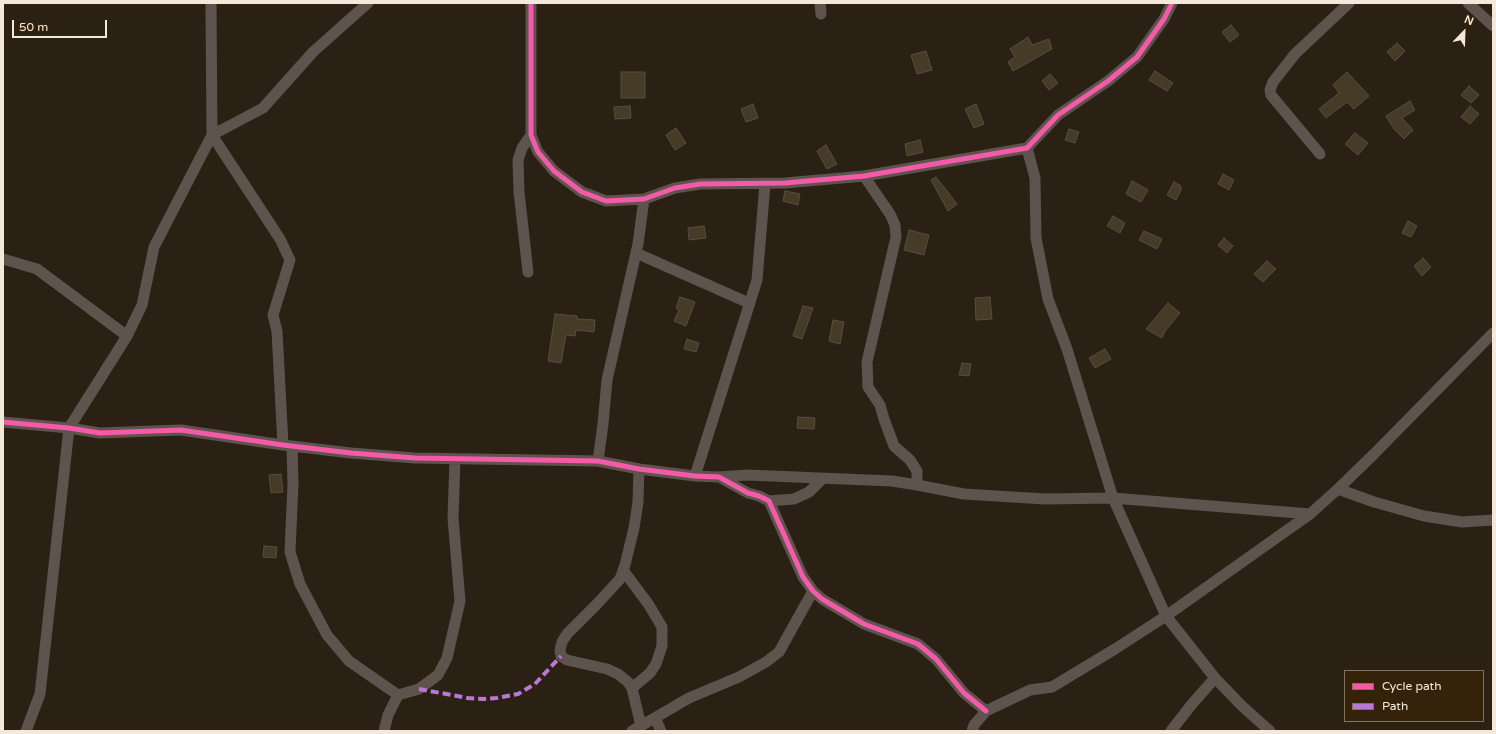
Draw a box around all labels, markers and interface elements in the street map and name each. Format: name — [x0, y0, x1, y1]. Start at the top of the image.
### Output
scale bar — [14, 12, 109, 38]
north arrow — [1444, 12, 1484, 52]
text: N — [1462, 13, 1475, 28]
text: 50 m — [19, 20, 48, 34]
legend — [1344, 670, 1484, 722]
text: Cycle path — [1382, 679, 1441, 693]
text: Path — [1382, 699, 1408, 713]

